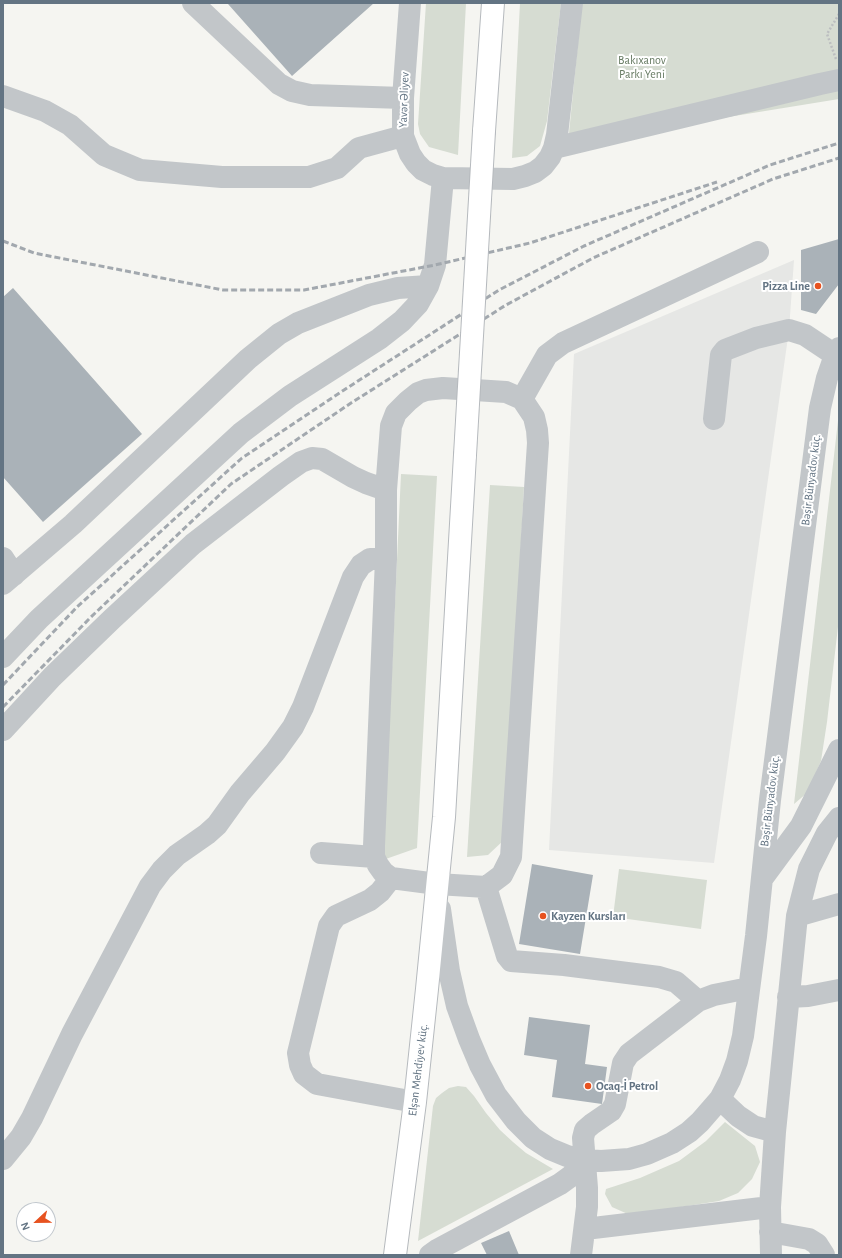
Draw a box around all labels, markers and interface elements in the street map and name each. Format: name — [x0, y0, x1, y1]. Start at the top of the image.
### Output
park label: Bakıxanov Parkı Yeni — [618, 53, 666, 81]
street label: Yavər Əliyev — [396, 72, 412, 128]
place label: Pizza Line — [762, 279, 810, 293]
marker: Pizza Line — [813, 281, 823, 291]
street label: Bəşir Bünyadov küç. — [798, 434, 824, 526]
street label: Bəşir Bünyadov küç. — [757, 755, 783, 847]
place label: Kayzen Kursları — [551, 909, 626, 923]
marker: Kayzen Kursları — [538, 911, 548, 921]
street label: Elşən Mehdiyev küç. — [405, 1023, 431, 1117]
place label: Ocaq-İ Petrol — [596, 1079, 658, 1093]
marker: Ocaq-İ Petrol — [583, 1081, 593, 1091]
north arrow — [16, 1202, 56, 1242]
text: N — [19, 1221, 32, 1232]

